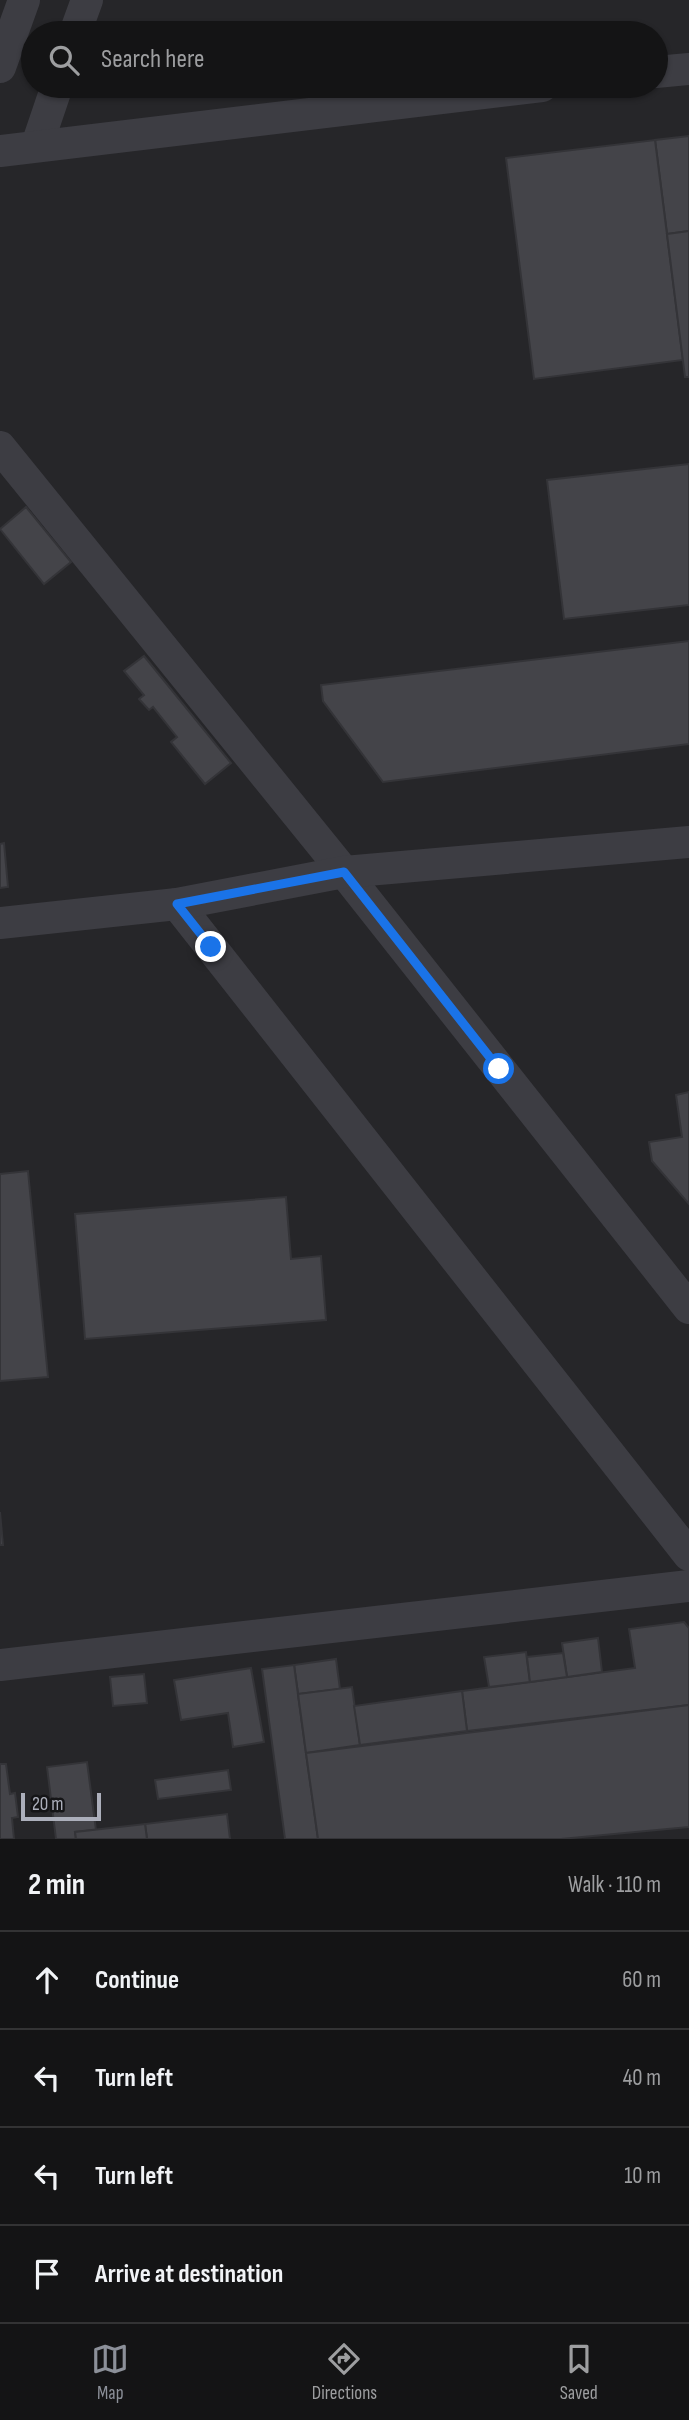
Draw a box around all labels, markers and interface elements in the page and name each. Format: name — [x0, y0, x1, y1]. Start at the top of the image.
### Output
search box — [21, 21, 668, 98]
icon: search — [45, 41, 83, 79]
text: Search here — [101, 44, 204, 75]
route end — [195, 931, 226, 962]
route start — [483, 1053, 514, 1084]
scale bar — [21, 1790, 102, 1822]
text: 20 m — [32, 1793, 64, 1816]
text: 2 min — [28, 1867, 85, 1903]
text: Walk · 110 m — [568, 1871, 661, 1899]
icon: ahead — [28, 1961, 66, 1999]
text: Continue — [95, 1965, 179, 1996]
text: 60 m — [622, 1966, 661, 1994]
icon: left — [28, 2059, 66, 2097]
text: Turn left — [95, 2063, 173, 2094]
text: 40 m — [623, 2064, 661, 2092]
icon: left — [28, 2157, 66, 2195]
text: Turn left — [95, 2161, 173, 2192]
text: 10 m — [624, 2162, 661, 2190]
icon: arrive — [28, 2255, 66, 2293]
text: Arrive at destination — [95, 2259, 283, 2290]
tab: Map — [91, 2340, 129, 2405]
tab: Directions — [312, 2340, 377, 2405]
tab: Saved — [560, 2340, 598, 2405]

